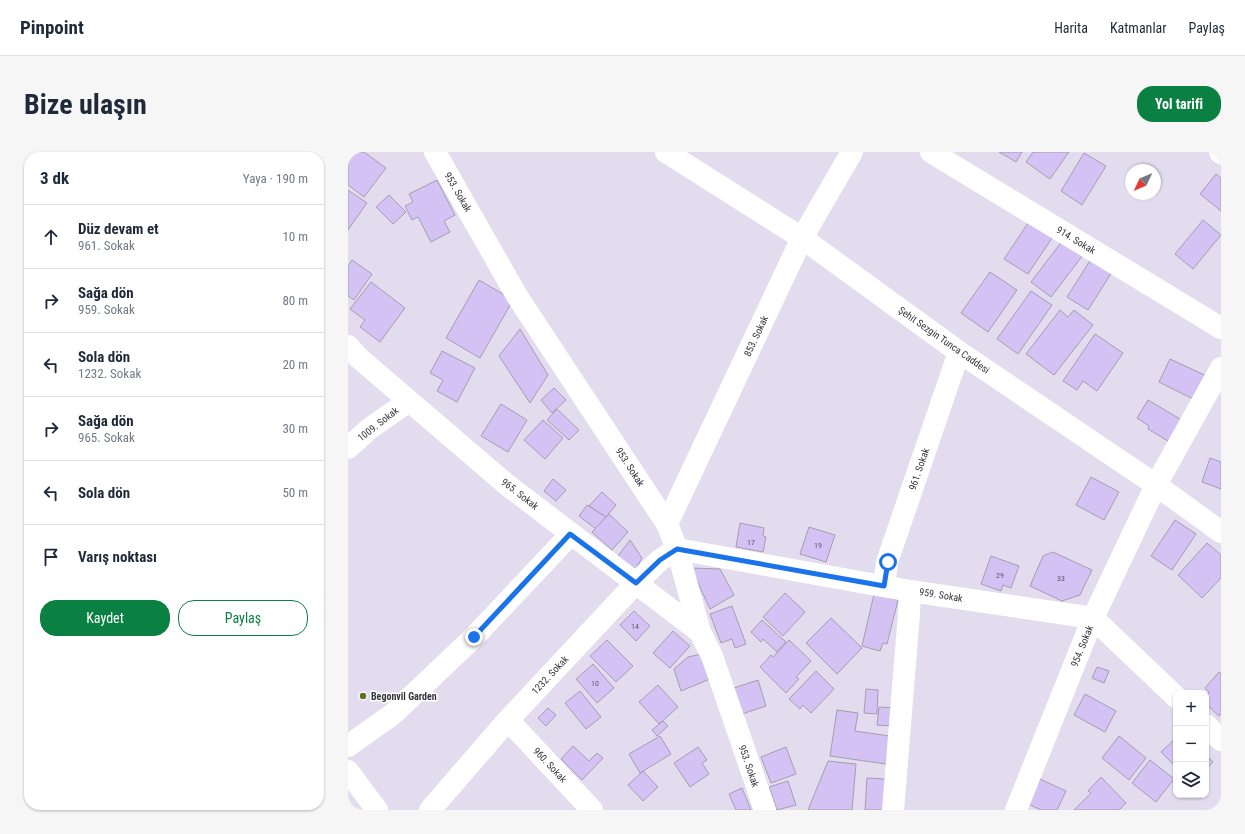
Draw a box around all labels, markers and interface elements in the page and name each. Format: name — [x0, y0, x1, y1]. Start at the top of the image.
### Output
text: Pinpoint — [20, 16, 84, 39]
text: Harita — [1054, 20, 1088, 36]
text: Katmanlar — [1110, 20, 1167, 36]
text: Paylaş — [1189, 20, 1225, 36]
button: Yol tarifi — [1137, 86, 1221, 122]
text: Bize ulaşın — [24, 88, 147, 121]
north arrow — [1125, 164, 1161, 200]
text: 3 dk — [40, 168, 69, 188]
street label: 953. Sokak — [442, 170, 474, 214]
text: Yaya · 190 m — [243, 171, 308, 186]
text: Düz devam et — [78, 220, 159, 238]
street label: 914. Sokak — [1054, 224, 1098, 256]
icon: ahead — [40, 226, 62, 248]
text: 10 m — [282, 229, 308, 244]
text: 961. Sokak — [78, 238, 135, 253]
text: Sağa dön — [78, 284, 134, 302]
icon: right — [40, 290, 62, 312]
text: 80 m — [282, 293, 308, 308]
text: 959. Sokak — [78, 302, 135, 317]
street label: Şehit Sezgin Tunca Caddesi — [896, 304, 992, 376]
street label: 853. Sokak — [742, 313, 770, 358]
text: Sola dön — [78, 348, 130, 366]
icon: left — [40, 354, 62, 376]
text: 20 m — [282, 357, 308, 372]
text: 1232. Sokak — [78, 366, 141, 381]
street label: 1009. Sokak — [355, 404, 401, 443]
text: Sağa dön — [78, 412, 134, 430]
icon: right — [40, 418, 62, 440]
text: 30 m — [282, 421, 308, 436]
text: 965. Sokak — [78, 430, 135, 445]
street label: 953. Sokak — [613, 446, 647, 489]
street label: 961. Sokak — [907, 446, 931, 491]
street label: 965. Sokak — [499, 476, 541, 512]
icon: left — [40, 482, 62, 504]
text: Sola dön — [78, 484, 130, 502]
text: 50 m — [282, 485, 308, 500]
house number: 17 — [747, 538, 755, 547]
house number: 19 — [814, 541, 822, 550]
icon: arrive — [40, 546, 62, 568]
text: Varış noktası — [78, 548, 157, 566]
route start — [879, 553, 897, 571]
house number: 29 — [996, 571, 1004, 580]
house number: 33 — [1057, 574, 1065, 583]
street label: 959. Sokak — [919, 586, 964, 604]
button: Kaydet — [40, 600, 170, 636]
button: Paylaş — [178, 600, 308, 636]
house number: 14 — [631, 622, 639, 631]
street label: 954. Sokak — [1069, 623, 1095, 668]
route end — [465, 628, 483, 646]
street label: 1232. Sokak — [529, 653, 571, 697]
house number: 10 — [591, 679, 599, 688]
map controls — [1173, 690, 1209, 798]
button: + — [1173, 690, 1209, 726]
marker: Begonvil Garden — [358, 691, 368, 701]
place label: Begonvil Garden — [371, 691, 437, 702]
button: − — [1173, 726, 1209, 762]
street label: 953. Sokak — [737, 744, 761, 789]
street label: 960. Sokak — [531, 745, 569, 785]
button: layers — [1173, 762, 1209, 798]

